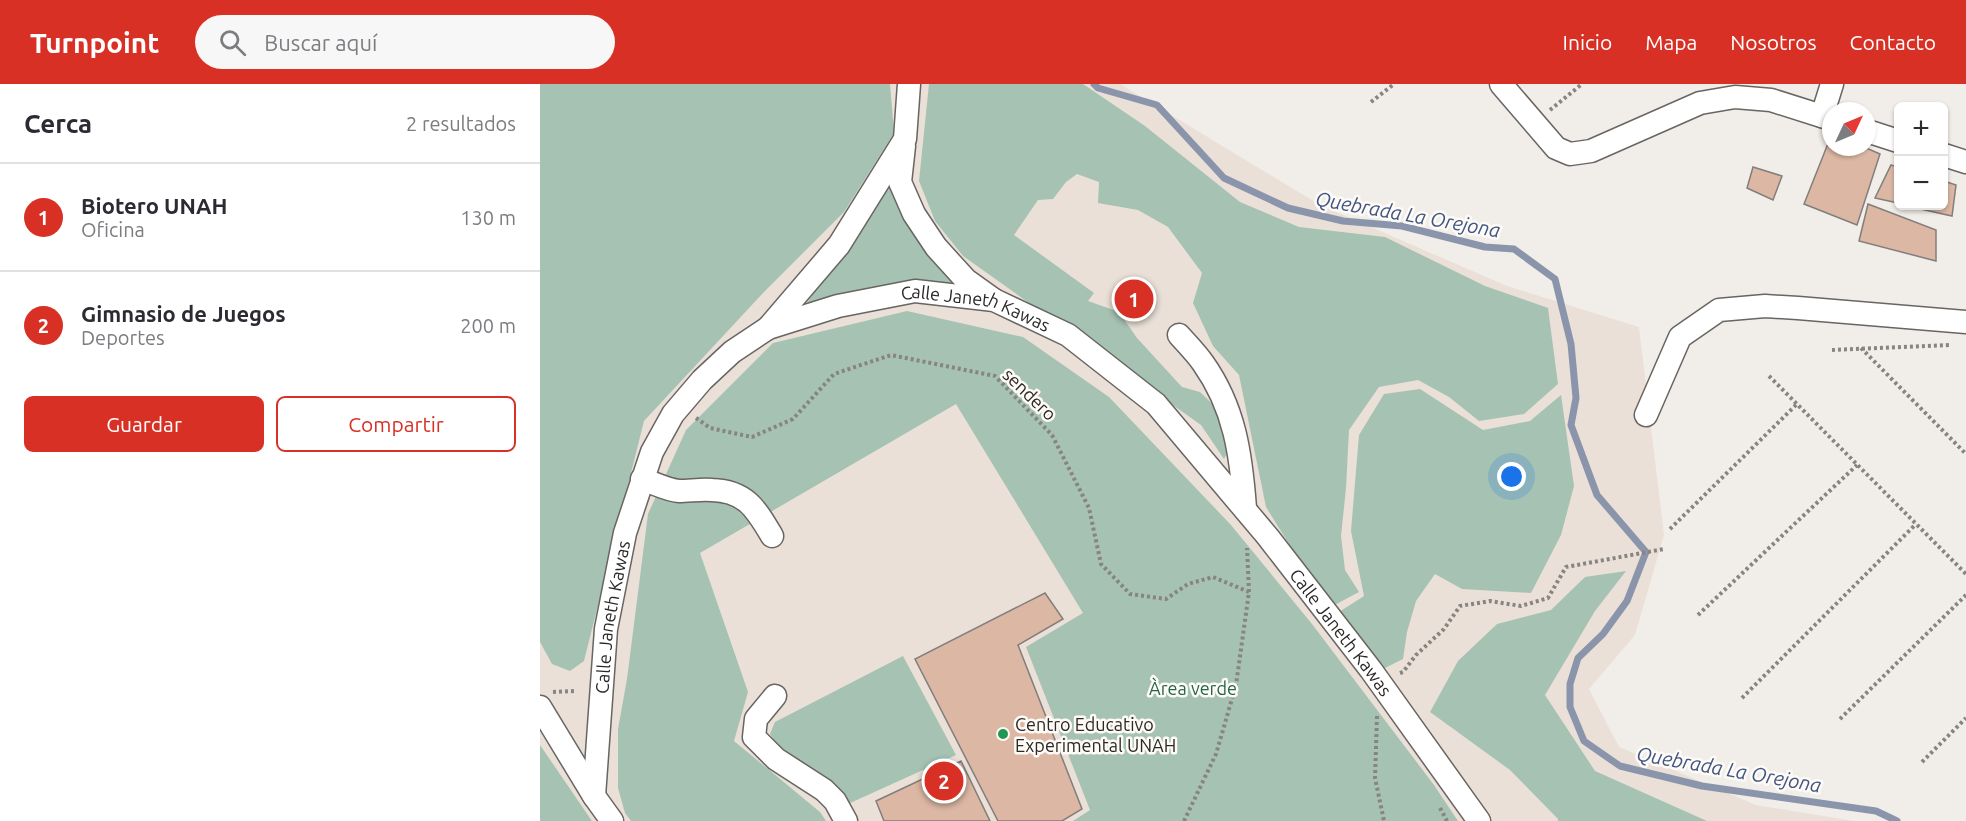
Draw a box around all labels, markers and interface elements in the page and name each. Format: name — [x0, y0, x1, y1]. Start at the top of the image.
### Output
search box — [195, 15, 615, 69]
icon: search — [216, 26, 249, 59]
text: Turnpoint — [30, 27, 159, 58]
text: Buscar aquí — [264, 30, 377, 55]
text: Inicio — [1563, 30, 1612, 54]
text: Mapa — [1645, 30, 1697, 54]
text: Nosotros — [1730, 30, 1817, 54]
text: Contacto — [1850, 30, 1936, 54]
north arrow — [1822, 102, 1876, 156]
map controls — [1894, 102, 1948, 210]
button: + — [1894, 102, 1948, 156]
text: Cerca — [24, 109, 92, 138]
text: 2 resultados — [406, 112, 516, 135]
button: − — [1894, 156, 1948, 210]
water label: Quebrada La Orejona — [1314, 186, 1502, 243]
text: Biotero UNAH — [81, 193, 227, 218]
text: 1 — [38, 206, 49, 229]
text: 130 m — [460, 206, 516, 229]
text: Oficina — [81, 218, 145, 241]
pin: 1 — [1114, 276, 1154, 322]
street label: Calle Janeth Kawas — [899, 281, 1054, 335]
text: Gimnasio de Juegos — [81, 301, 286, 326]
text: 2 — [38, 314, 49, 337]
text: 200 m — [460, 314, 516, 337]
text: Deportes — [81, 326, 165, 349]
street label: sendero — [999, 364, 1061, 424]
button: Guardar — [24, 396, 264, 452]
button: Compartir — [276, 396, 516, 452]
your location — [1497, 462, 1526, 491]
street label: Calle Janeth Kawas — [591, 539, 633, 694]
street label: Calle Janeth Kawas — [1286, 565, 1396, 700]
park label: Àrea verde — [1149, 677, 1237, 698]
place label: Centro Educativo Experimental UNAH — [1015, 714, 1176, 755]
marker: Centro Educativo Experimental UNAH — [996, 727, 1010, 741]
water label: Quebrada La Orejona — [1635, 741, 1823, 798]
pin: 2 — [924, 758, 964, 804]

